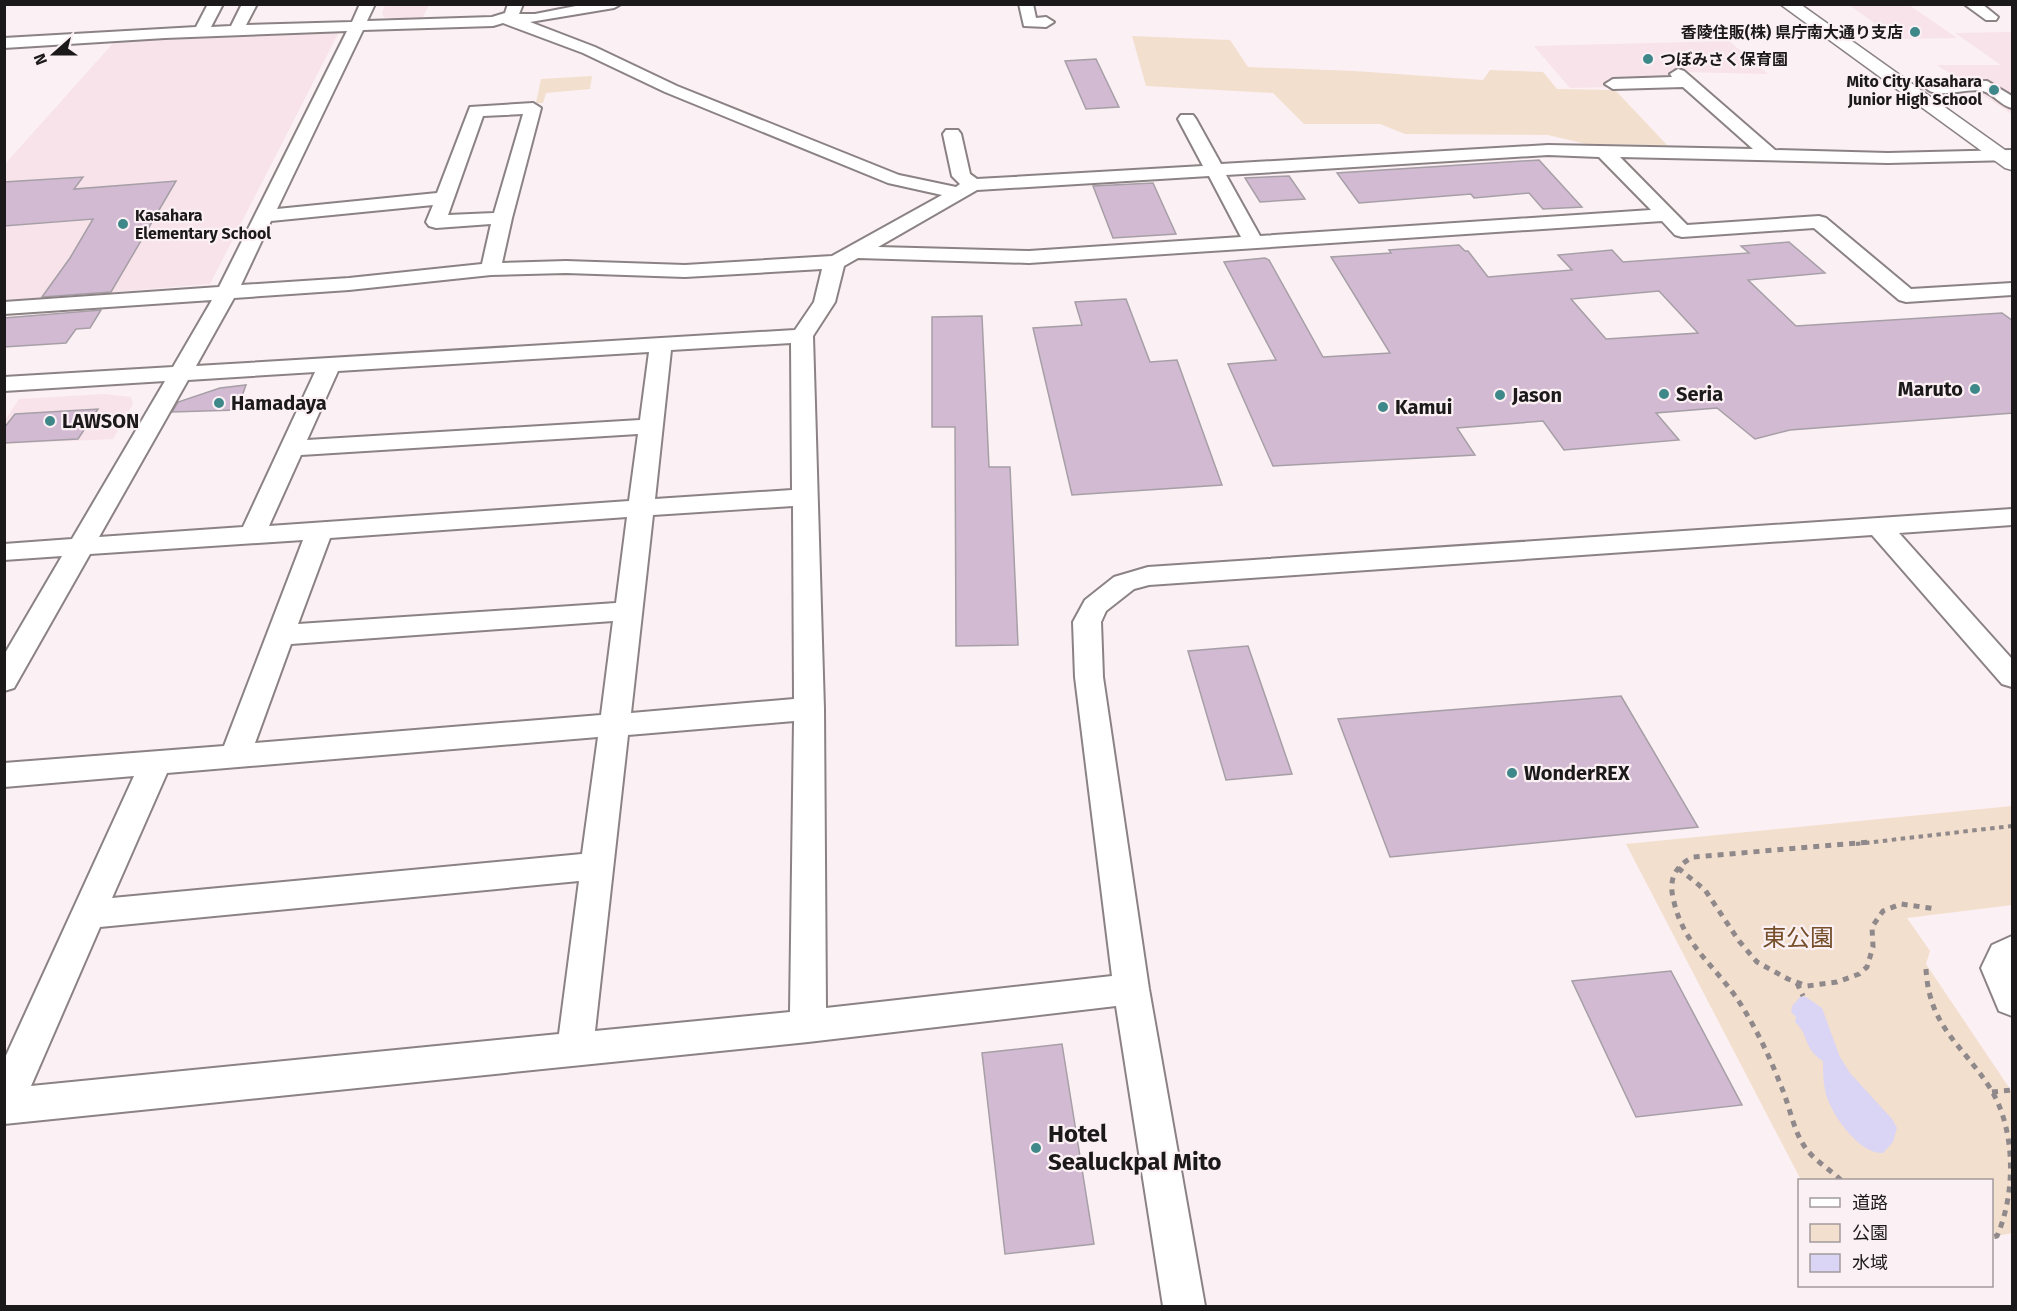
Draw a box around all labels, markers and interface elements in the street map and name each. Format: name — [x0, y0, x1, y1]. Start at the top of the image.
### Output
place label: 香陵住販(株) 県庁南大通り支店 — [1681, 23, 1903, 42]
north arrow — [24, 24, 84, 84]
marker: 香陵住販(株) 県庁南大通り支店 — [1908, 25, 1922, 39]
place label: つぼみさく保育園 — [1660, 50, 1788, 69]
text: N — [30, 51, 51, 68]
marker: つぼみさく保育園 — [1641, 52, 1655, 66]
place label: Mito City Kasahara Junior High School — [1846, 72, 1982, 109]
marker: Mito City Kasahara Junior High School — [1987, 83, 2001, 97]
place label: Kasahara Elementary School — [135, 206, 271, 243]
marker: Kasahara Elementary School — [116, 217, 130, 231]
place label: Maruto — [1898, 377, 1963, 401]
place label: Seria — [1676, 382, 1723, 406]
marker: Maruto — [1968, 382, 1982, 396]
place label: Jason — [1511, 383, 1562, 407]
marker: Seria — [1657, 387, 1671, 401]
marker: Jason — [1493, 388, 1507, 402]
place label: Hamadaya — [231, 391, 327, 415]
place label: Kamui — [1395, 395, 1452, 419]
marker: Hamadaya — [212, 396, 226, 410]
marker: Kamui — [1376, 400, 1390, 414]
place label: LAWSON — [62, 409, 139, 433]
marker: LAWSON — [43, 414, 57, 428]
place label: WonderREX — [1524, 761, 1630, 785]
marker: WonderREX — [1505, 766, 1519, 780]
park label: 東公園 — [1762, 924, 1834, 952]
place label: Hotel Sealuckpal Mito — [1048, 1120, 1222, 1176]
marker: Hotel Sealuckpal Mito — [1029, 1141, 1043, 1155]
legend — [1798, 1179, 1993, 1287]
text: 道路 — [1852, 1192, 1888, 1214]
text: 公園 — [1852, 1222, 1888, 1244]
text: 水域 — [1852, 1252, 1888, 1274]

